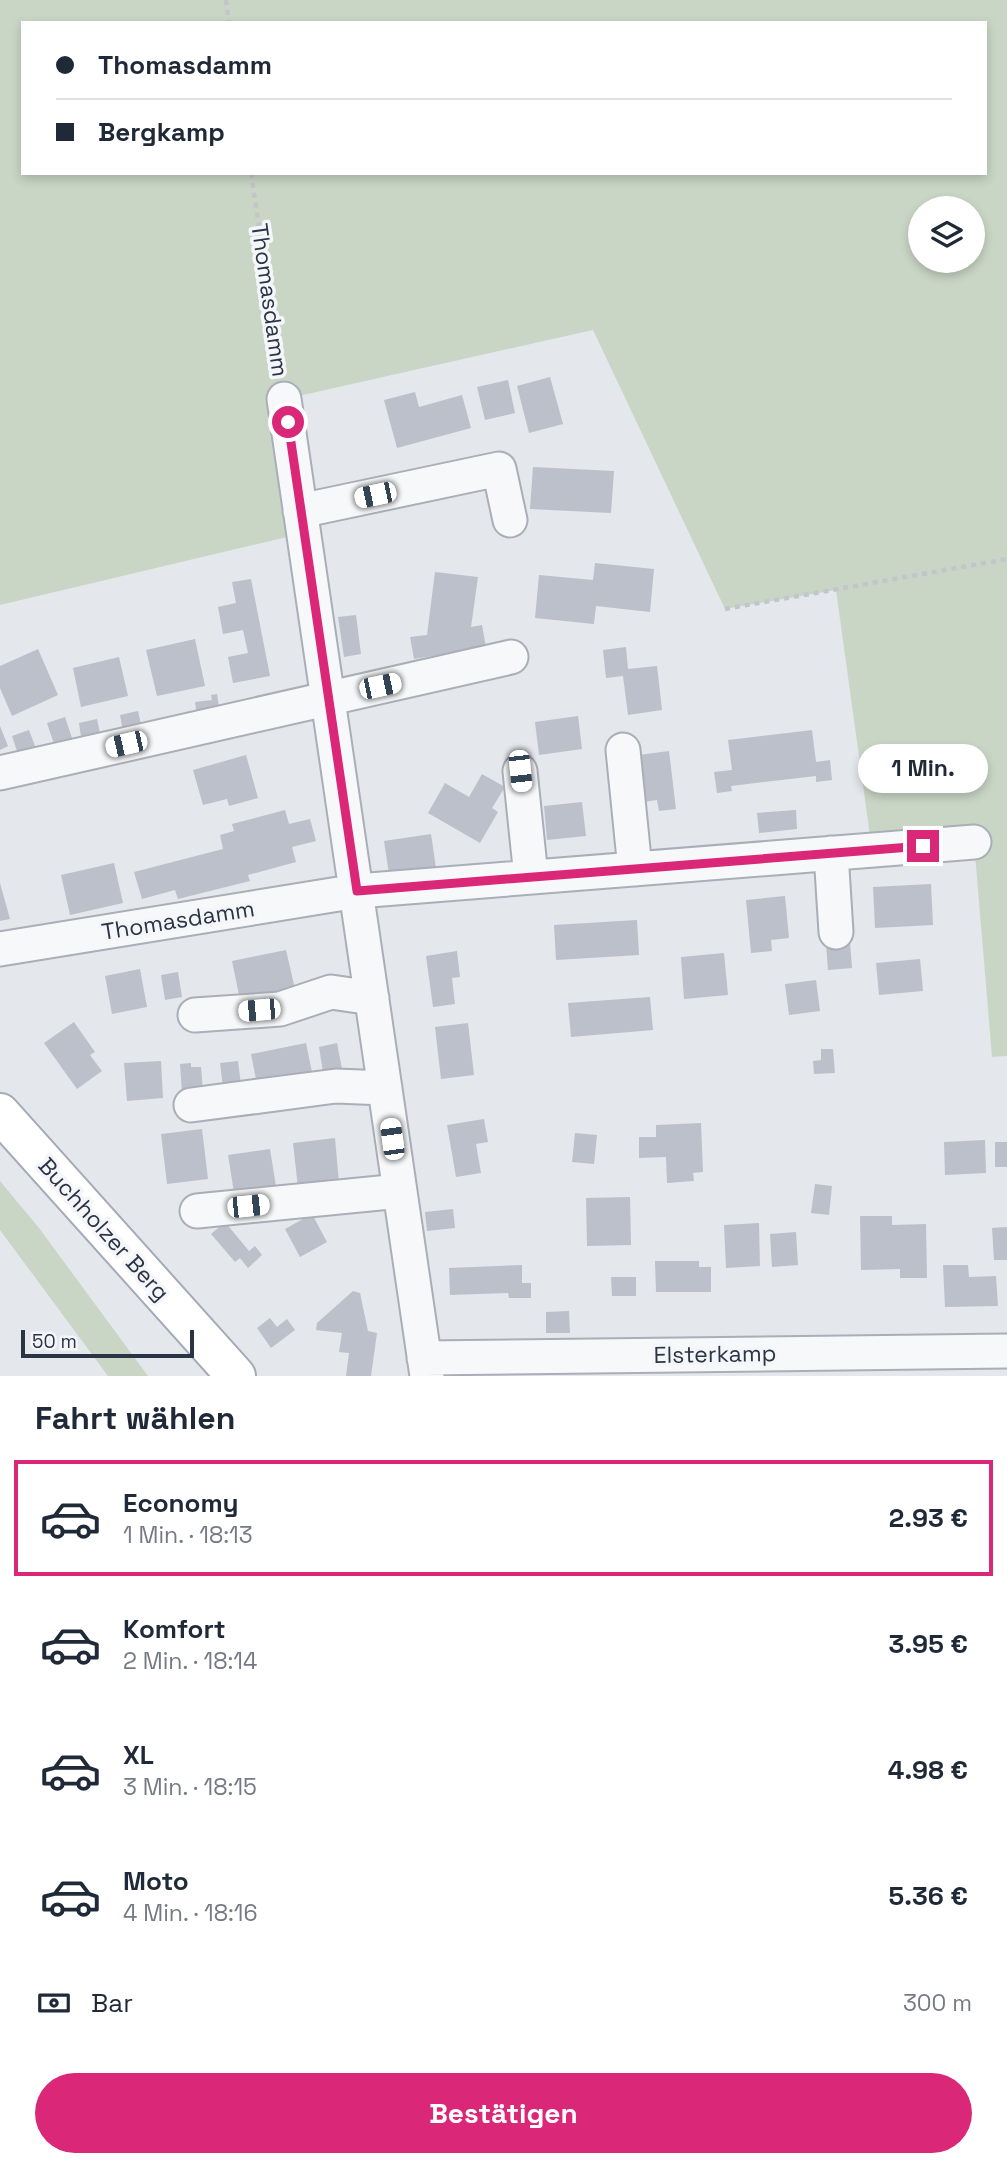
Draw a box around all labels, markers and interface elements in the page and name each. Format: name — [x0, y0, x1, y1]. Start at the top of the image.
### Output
text: Thomasdamm — [98, 48, 272, 82]
text: Bergkamp — [98, 115, 225, 149]
map controls — [908, 196, 985, 273]
button: layers — [908, 196, 985, 273]
street label: Thomasdamm — [244, 221, 296, 379]
route start — [272, 406, 304, 438]
car — [353, 480, 398, 510]
car — [358, 671, 403, 701]
car — [104, 729, 149, 759]
callout: 1 Min. — [858, 744, 988, 794]
car — [508, 749, 533, 793]
text: 1 Min. — [891, 753, 955, 783]
route end — [907, 830, 939, 862]
street label: Thomasdamm — [99, 893, 257, 947]
car — [238, 998, 281, 1022]
car — [379, 1117, 406, 1161]
street label: Buchholzer Berg — [32, 1151, 176, 1307]
car — [227, 1193, 270, 1219]
scale bar — [21, 1327, 194, 1359]
text: 50 m — [32, 1329, 77, 1354]
street label: Elsterkamp — [653, 1338, 777, 1370]
text: Fahrt wählen — [35, 1398, 235, 1438]
text: Economy — [123, 1486, 239, 1520]
icon: car — [39, 1487, 102, 1550]
text: 2.93 € — [889, 1501, 968, 1535]
text: 1 Min. · 18:13 — [123, 1520, 253, 1550]
text: Komfort — [123, 1612, 226, 1646]
icon: car — [39, 1613, 102, 1676]
text: 3.95 € — [889, 1627, 968, 1661]
text: 2 Min. · 18:14 — [123, 1646, 257, 1676]
text: XL — [123, 1738, 154, 1772]
icon: car — [39, 1739, 102, 1802]
text: 4.98 € — [888, 1753, 968, 1787]
text: 3 Min. · 18:15 — [123, 1772, 257, 1802]
text: Moto — [123, 1864, 189, 1898]
icon: car — [39, 1865, 102, 1928]
text: 5.36 € — [889, 1879, 968, 1913]
text: 4 Min. · 18:16 — [123, 1898, 258, 1928]
icon: cash — [35, 1984, 73, 2022]
text: Bar — [91, 1986, 133, 2020]
text: 300 m — [903, 1988, 972, 2018]
button: Bestätigen — [35, 2073, 972, 2153]

